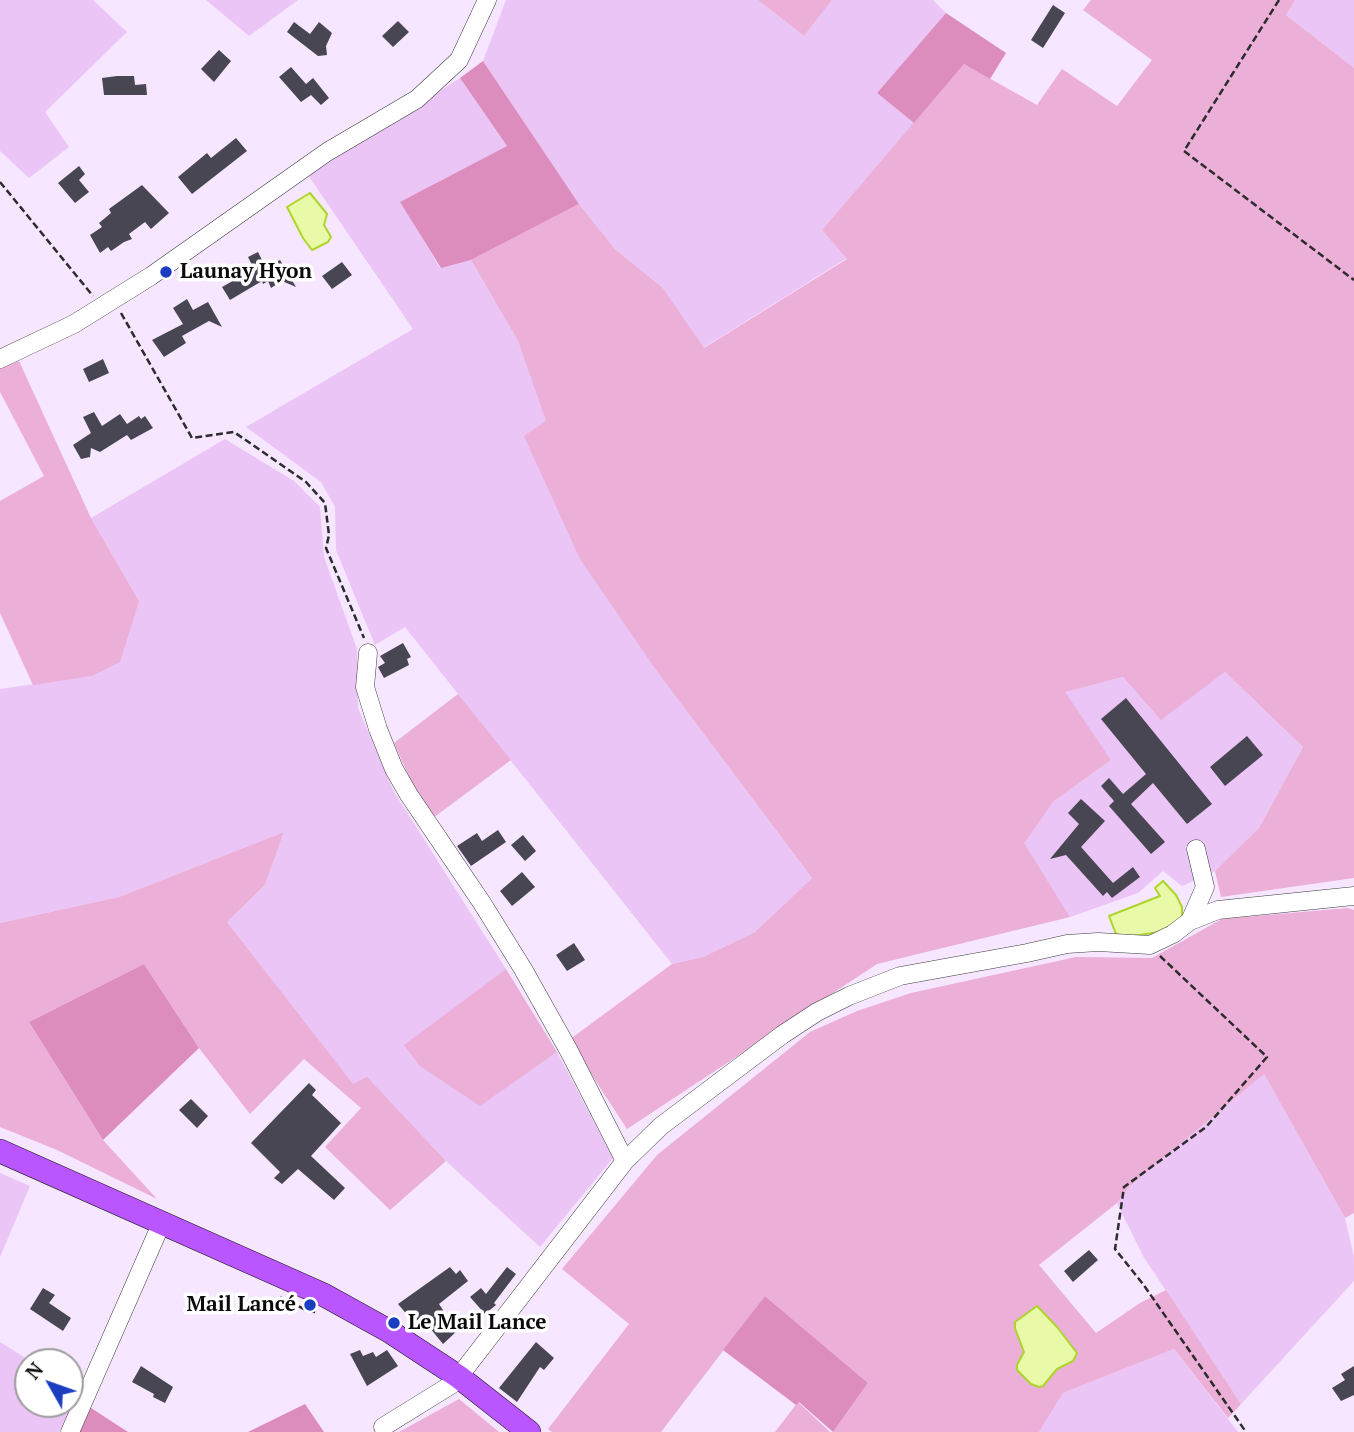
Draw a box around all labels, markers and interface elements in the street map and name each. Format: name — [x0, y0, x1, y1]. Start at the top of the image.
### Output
place label: Launay Hyon — [180, 259, 312, 285]
marker: Launay Hyon — [158, 264, 174, 280]
place label: Mail Lancé — [187, 1292, 296, 1318]
marker: Mail Lancé — [302, 1297, 318, 1313]
place label: Le Mail Lance — [408, 1310, 547, 1336]
marker: Le Mail Lance — [386, 1315, 402, 1331]
north arrow — [14, 1348, 84, 1418]
text: N — [20, 1357, 48, 1384]

